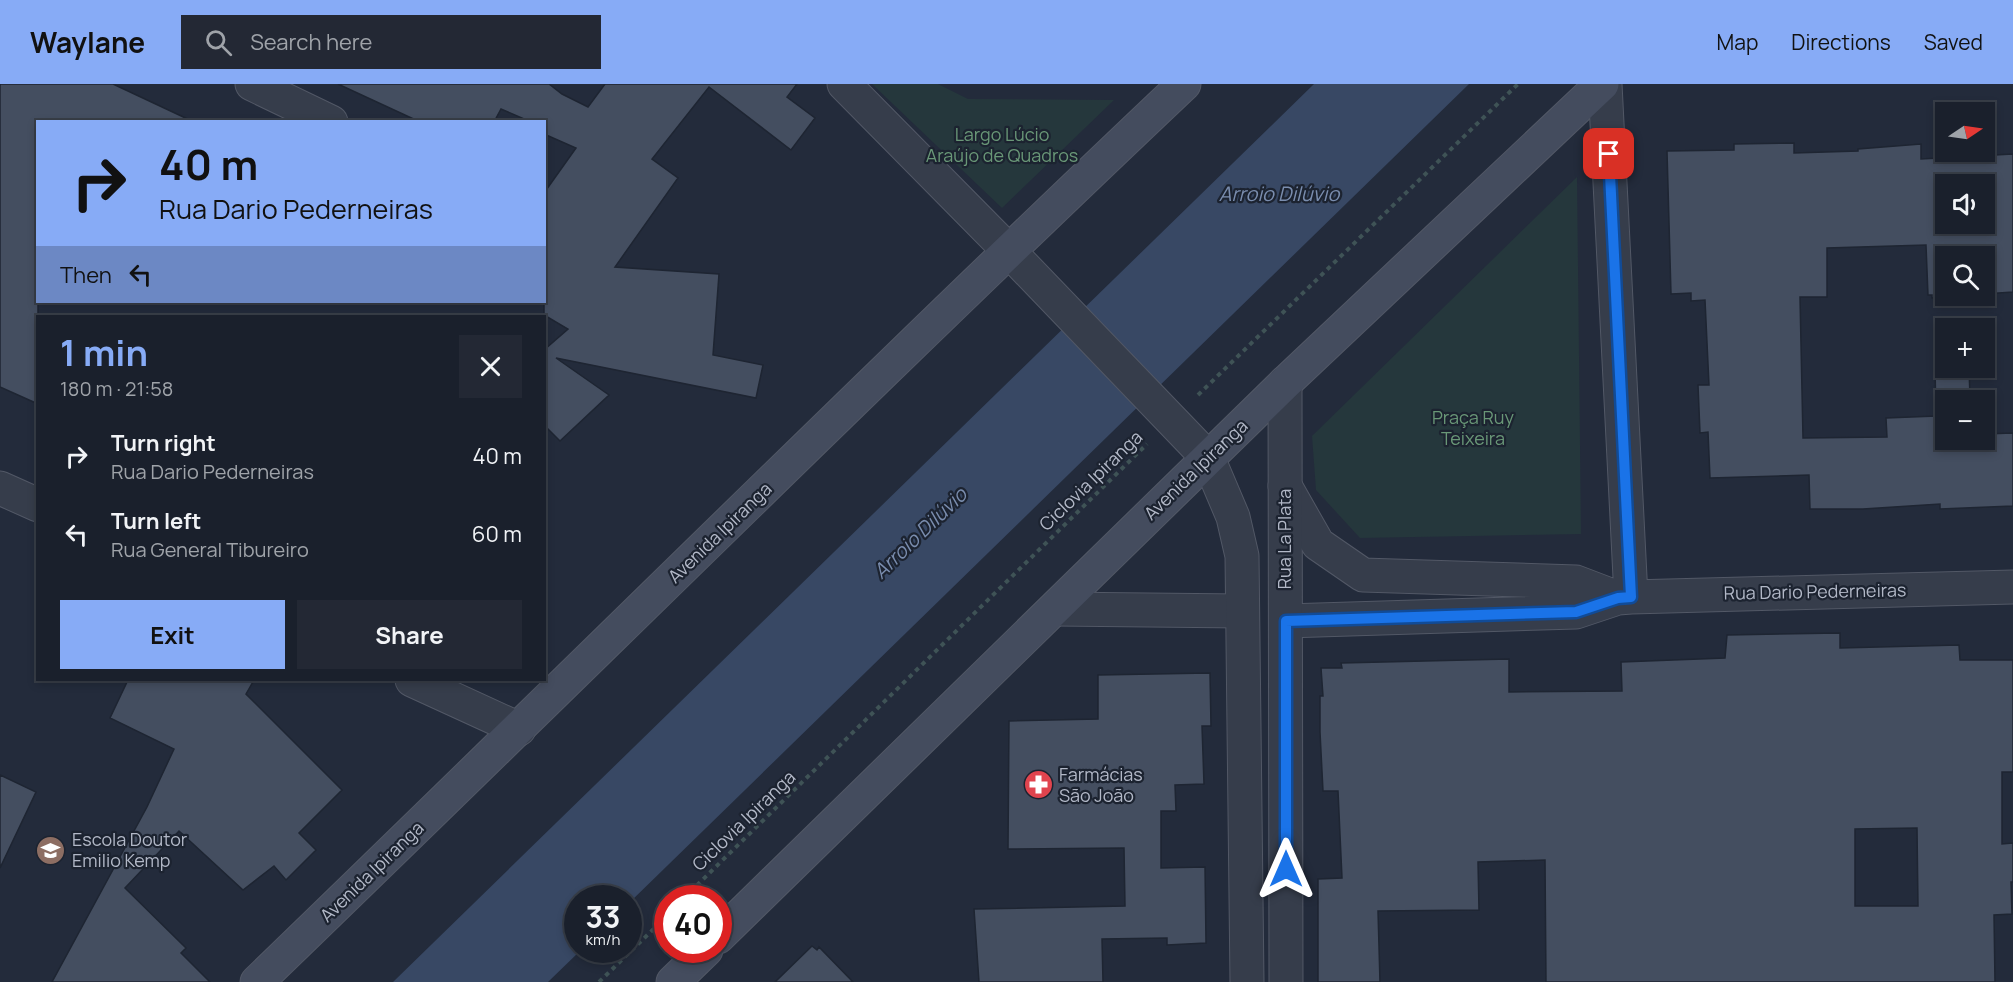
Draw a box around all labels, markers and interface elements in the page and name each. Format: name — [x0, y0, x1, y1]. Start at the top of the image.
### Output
search box — [181, 15, 601, 69]
text: Waylane — [30, 23, 145, 61]
icon: search — [202, 26, 235, 59]
text: Search here — [250, 27, 372, 57]
text: Map — [1717, 28, 1758, 56]
text: Directions — [1791, 28, 1891, 56]
text: Saved — [1924, 28, 1983, 56]
north arrow — [1935, 102, 1995, 162]
map controls — [1935, 102, 1995, 450]
park label: Largo Lúcio Araújo de Quadros — [926, 122, 1078, 167]
pin — [1583, 128, 1634, 179]
text: 40 m — [159, 135, 258, 193]
icon: arrive — [1592, 137, 1625, 170]
icon: right — [60, 144, 138, 222]
button: sound — [1935, 174, 1995, 234]
water label: Arroio Dilúvio — [1219, 180, 1340, 207]
text: Rua Dario Pederneiras — [159, 190, 433, 227]
button: search — [1935, 246, 1995, 306]
icon: left — [124, 258, 157, 291]
text: Then — [60, 260, 112, 290]
button: + — [1935, 318, 1995, 378]
text: 1 min — [60, 328, 148, 377]
button: close — [459, 335, 522, 398]
text: 180 m · 21:58 — [60, 375, 173, 402]
button: − — [1935, 390, 1995, 450]
park label: Praça Ruy Teixeira — [1432, 405, 1515, 450]
street label: Avenida Ipiranga — [1138, 414, 1252, 525]
street label: Ciclovia Ipiranga — [1034, 425, 1147, 536]
text: Turn right — [111, 428, 216, 458]
icon: right — [60, 440, 93, 473]
text: 40 m — [473, 441, 522, 471]
text: Rua Dario Pederneiras — [111, 458, 314, 485]
street label: Avenida Ipiranga — [662, 477, 776, 588]
water label: Arroio Dilúvio — [867, 480, 973, 584]
street label: Rua La Plata — [1272, 489, 1296, 589]
text: Turn left — [111, 506, 201, 536]
icon: left — [60, 518, 93, 551]
text: 60 m — [472, 519, 522, 549]
text: Rua General Tibureiro — [111, 536, 309, 563]
street label: Rua Dario Pederneiras — [1723, 577, 1906, 605]
button: Exit — [60, 600, 285, 669]
button: Share — [297, 600, 522, 669]
place label: Farmácias São João — [1059, 762, 1143, 807]
street label: Ciclovia Ipiranga — [687, 765, 800, 876]
pharmacy icon: Farmácias São João — [1022, 769, 1054, 801]
street label: Avenida Ipiranga — [314, 816, 428, 927]
place label: Escola Doutor Emilio Kemp — [72, 827, 188, 872]
school or university icon: Escola Doutor Emilio Kemp — [35, 834, 67, 866]
position arrow — [1254, 837, 1318, 901]
speed limit sign: 40 — [654, 885, 732, 963]
text: 33 — [586, 896, 620, 937]
text: km/h — [586, 929, 620, 950]

